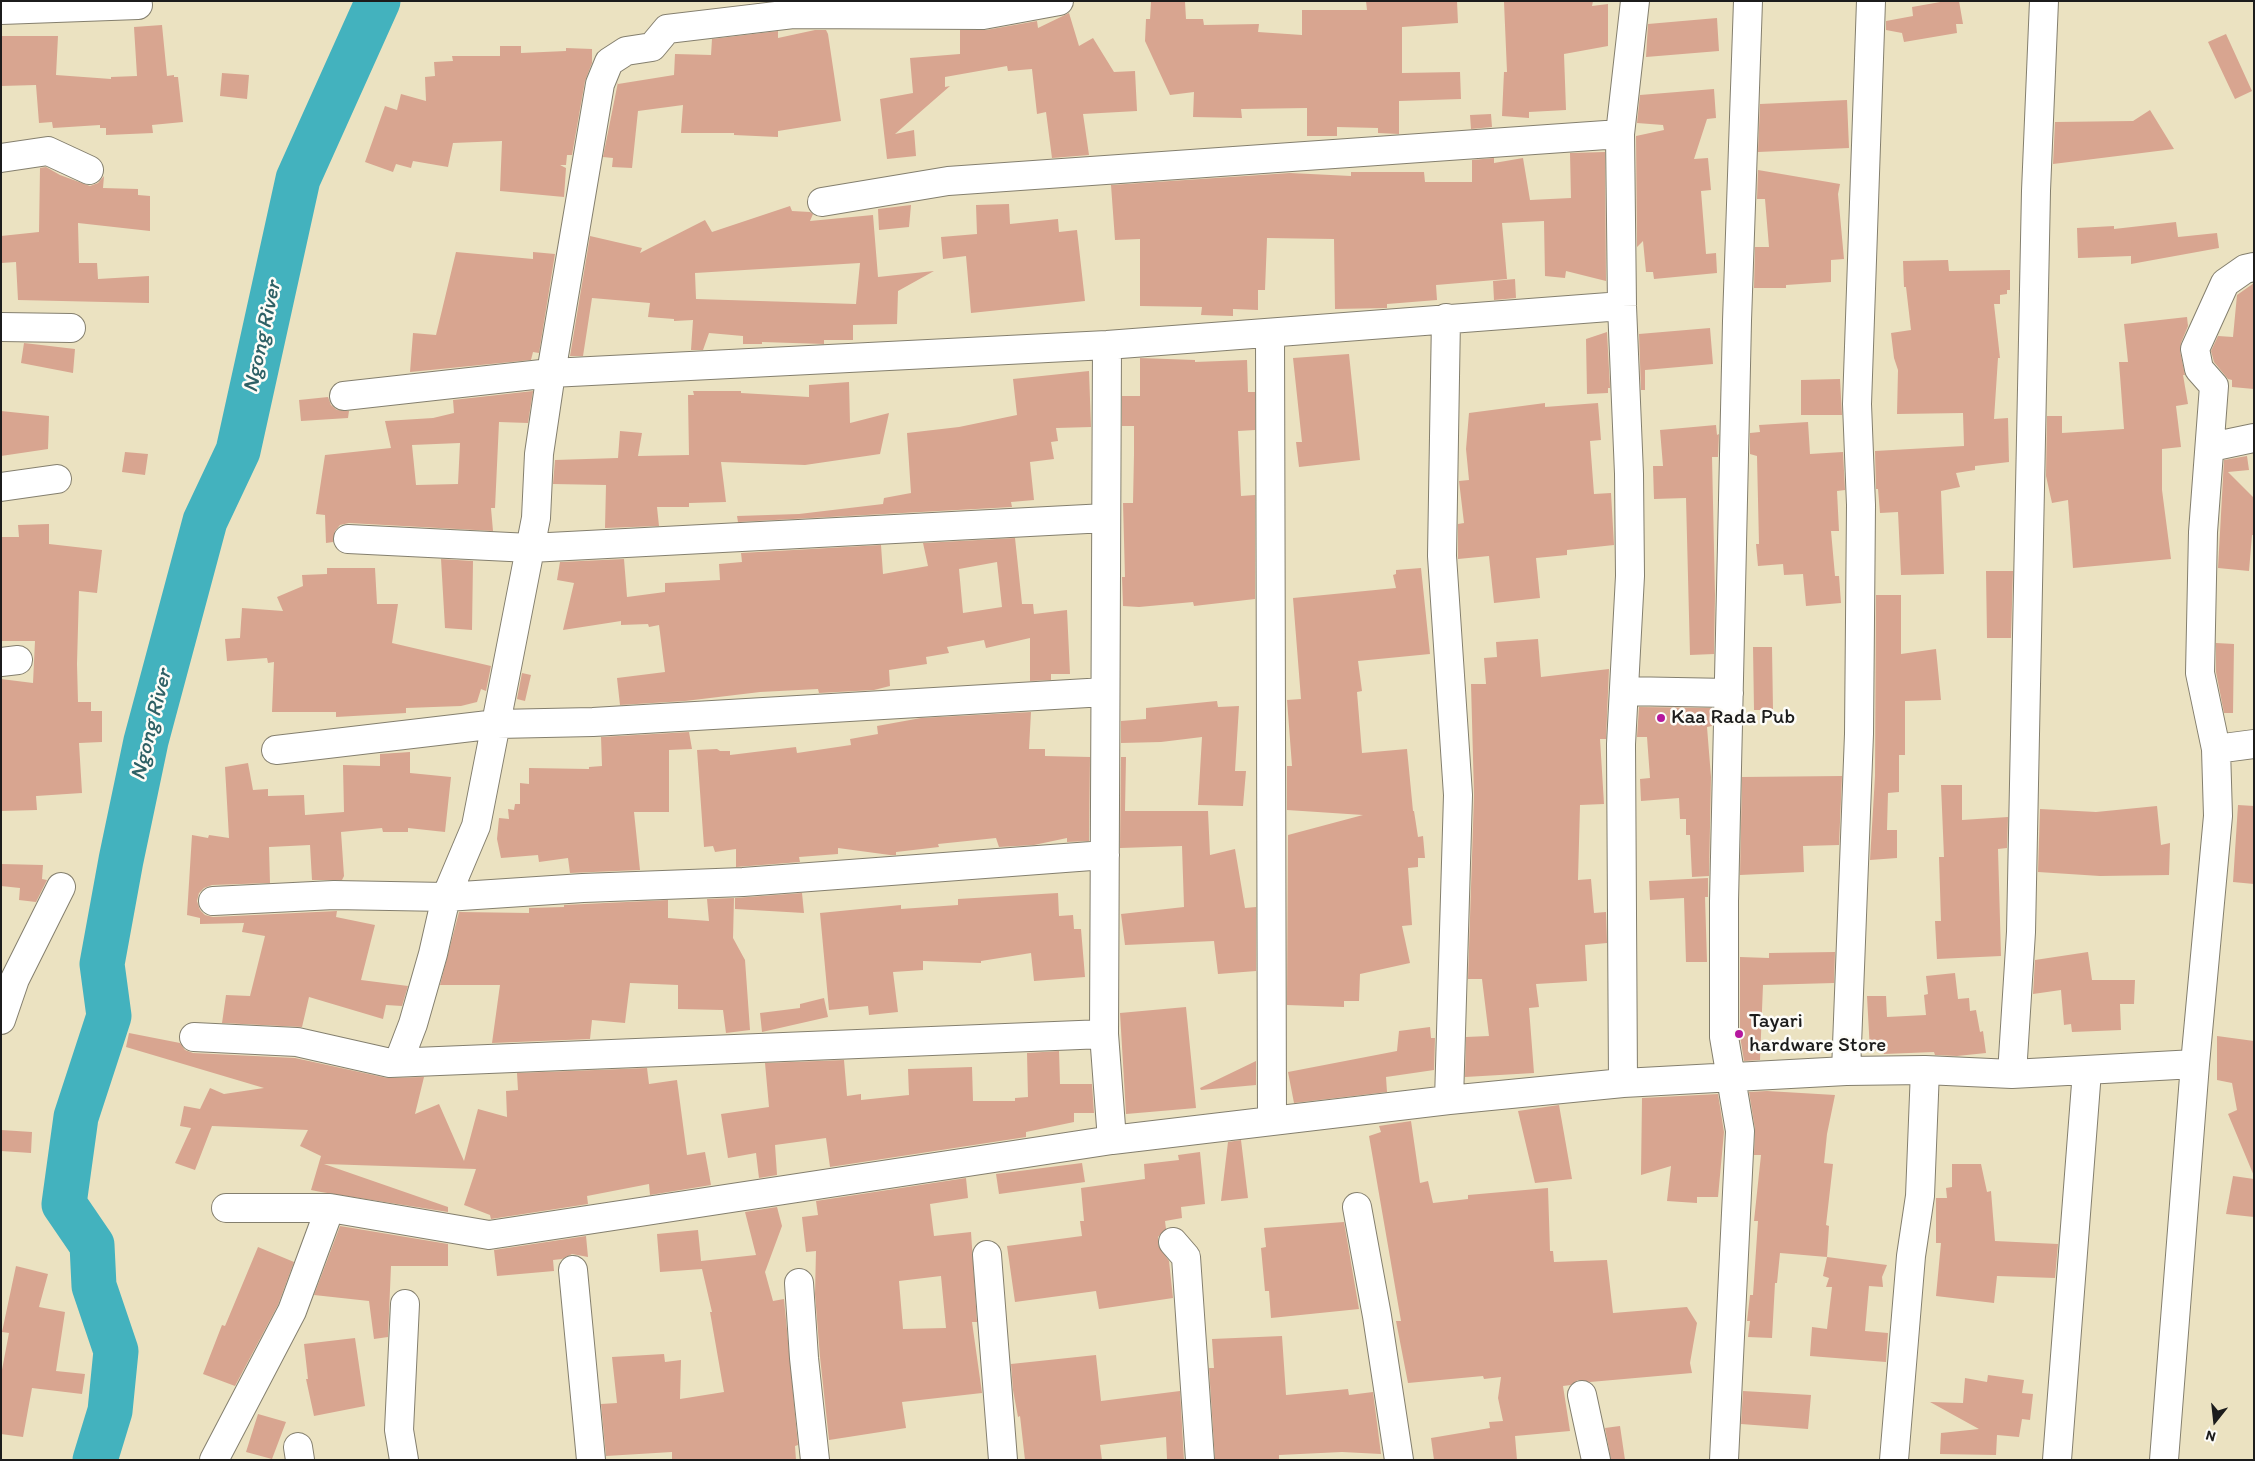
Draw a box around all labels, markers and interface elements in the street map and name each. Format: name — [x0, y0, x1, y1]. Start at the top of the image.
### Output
water label: Ngong River — [238, 279, 288, 395]
water label: Ngong River — [125, 667, 179, 783]
place label: Kaa Rada Pub — [1671, 705, 1795, 731]
marker: Kaa Rada Pub — [1655, 712, 1667, 724]
place label: Tayari hardware Store — [1749, 1009, 1886, 1059]
marker: Tayari hardware Store — [1733, 1028, 1745, 1040]
north arrow — [2190, 1396, 2240, 1446]
text: N — [2204, 1426, 2218, 1445]

